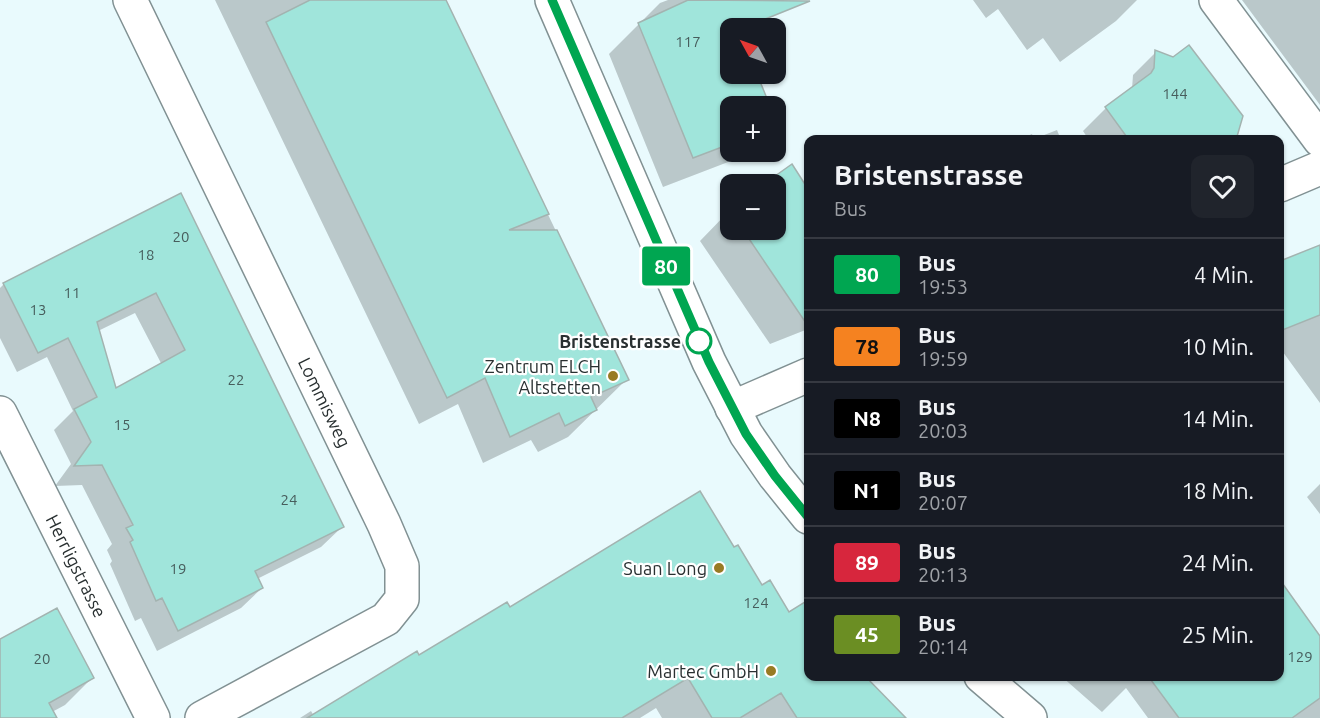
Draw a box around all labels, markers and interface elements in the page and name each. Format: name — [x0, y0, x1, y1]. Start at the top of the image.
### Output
north arrow — [720, 18, 786, 84]
map controls — [720, 18, 786, 240]
house number: 117 — [675, 33, 701, 50]
house number: 144 — [1162, 85, 1188, 102]
button: + — [720, 96, 786, 162]
button: heart — [1191, 155, 1254, 218]
text: Bristenstrasse — [834, 159, 1024, 190]
button: − — [720, 174, 786, 240]
text: Bus — [834, 197, 867, 220]
house number: 20 — [173, 228, 189, 245]
house number: 18 — [138, 246, 154, 263]
line badge: 80 — [639, 246, 693, 286]
text: Bus — [918, 250, 956, 275]
text: 80 — [654, 254, 678, 278]
text: 80 — [855, 262, 879, 286]
text: 4 Min. — [1194, 262, 1254, 287]
text: 19:53 — [918, 275, 968, 298]
house number: 11 — [64, 284, 80, 301]
house number: 13 — [30, 301, 46, 318]
text: Bus — [918, 322, 956, 347]
marker: Bristenstrasse — [686, 328, 712, 354]
place label: Bristenstrasse — [559, 331, 681, 351]
text: 78 — [855, 334, 879, 358]
text: 10 Min. — [1182, 334, 1254, 359]
text: 19:59 — [918, 347, 968, 370]
street label: Lommisweg — [295, 354, 355, 450]
place label: Zentrum ELCH Altstetten — [485, 356, 601, 397]
marker: Zentrum ELCH Altstetten — [606, 369, 620, 383]
house number: 22 — [228, 371, 244, 388]
text: Bus — [918, 394, 956, 419]
text: N8 — [853, 406, 881, 430]
text: 14 Min. — [1182, 406, 1254, 431]
house number: 15 — [114, 416, 130, 433]
text: 20:03 — [918, 419, 968, 442]
text: Bus — [918, 466, 956, 491]
text: N1 — [853, 478, 881, 502]
text: 18 Min. — [1182, 478, 1254, 503]
house number: 24 — [281, 491, 297, 508]
text: 20:07 — [918, 491, 968, 514]
street label: Herrligstrasse — [43, 511, 111, 620]
text: Bus — [918, 538, 956, 563]
text: 89 — [855, 550, 879, 574]
text: 24 Min. — [1182, 550, 1254, 575]
place label: Suan Long — [623, 558, 707, 578]
house number: 19 — [170, 560, 186, 577]
marker: Suan Long — [712, 561, 726, 575]
text: 20:13 — [918, 563, 968, 586]
house number: 124 — [743, 594, 769, 611]
text: Bus — [918, 610, 956, 635]
text: 45 — [855, 622, 879, 646]
text: 25 Min. — [1182, 622, 1254, 647]
text: 20:14 — [918, 635, 968, 658]
house number: 129 — [1287, 648, 1313, 665]
house number: 20 — [34, 650, 50, 667]
place label: Martec GmbH — [647, 661, 759, 681]
marker: Martec GmbH — [764, 664, 778, 678]

